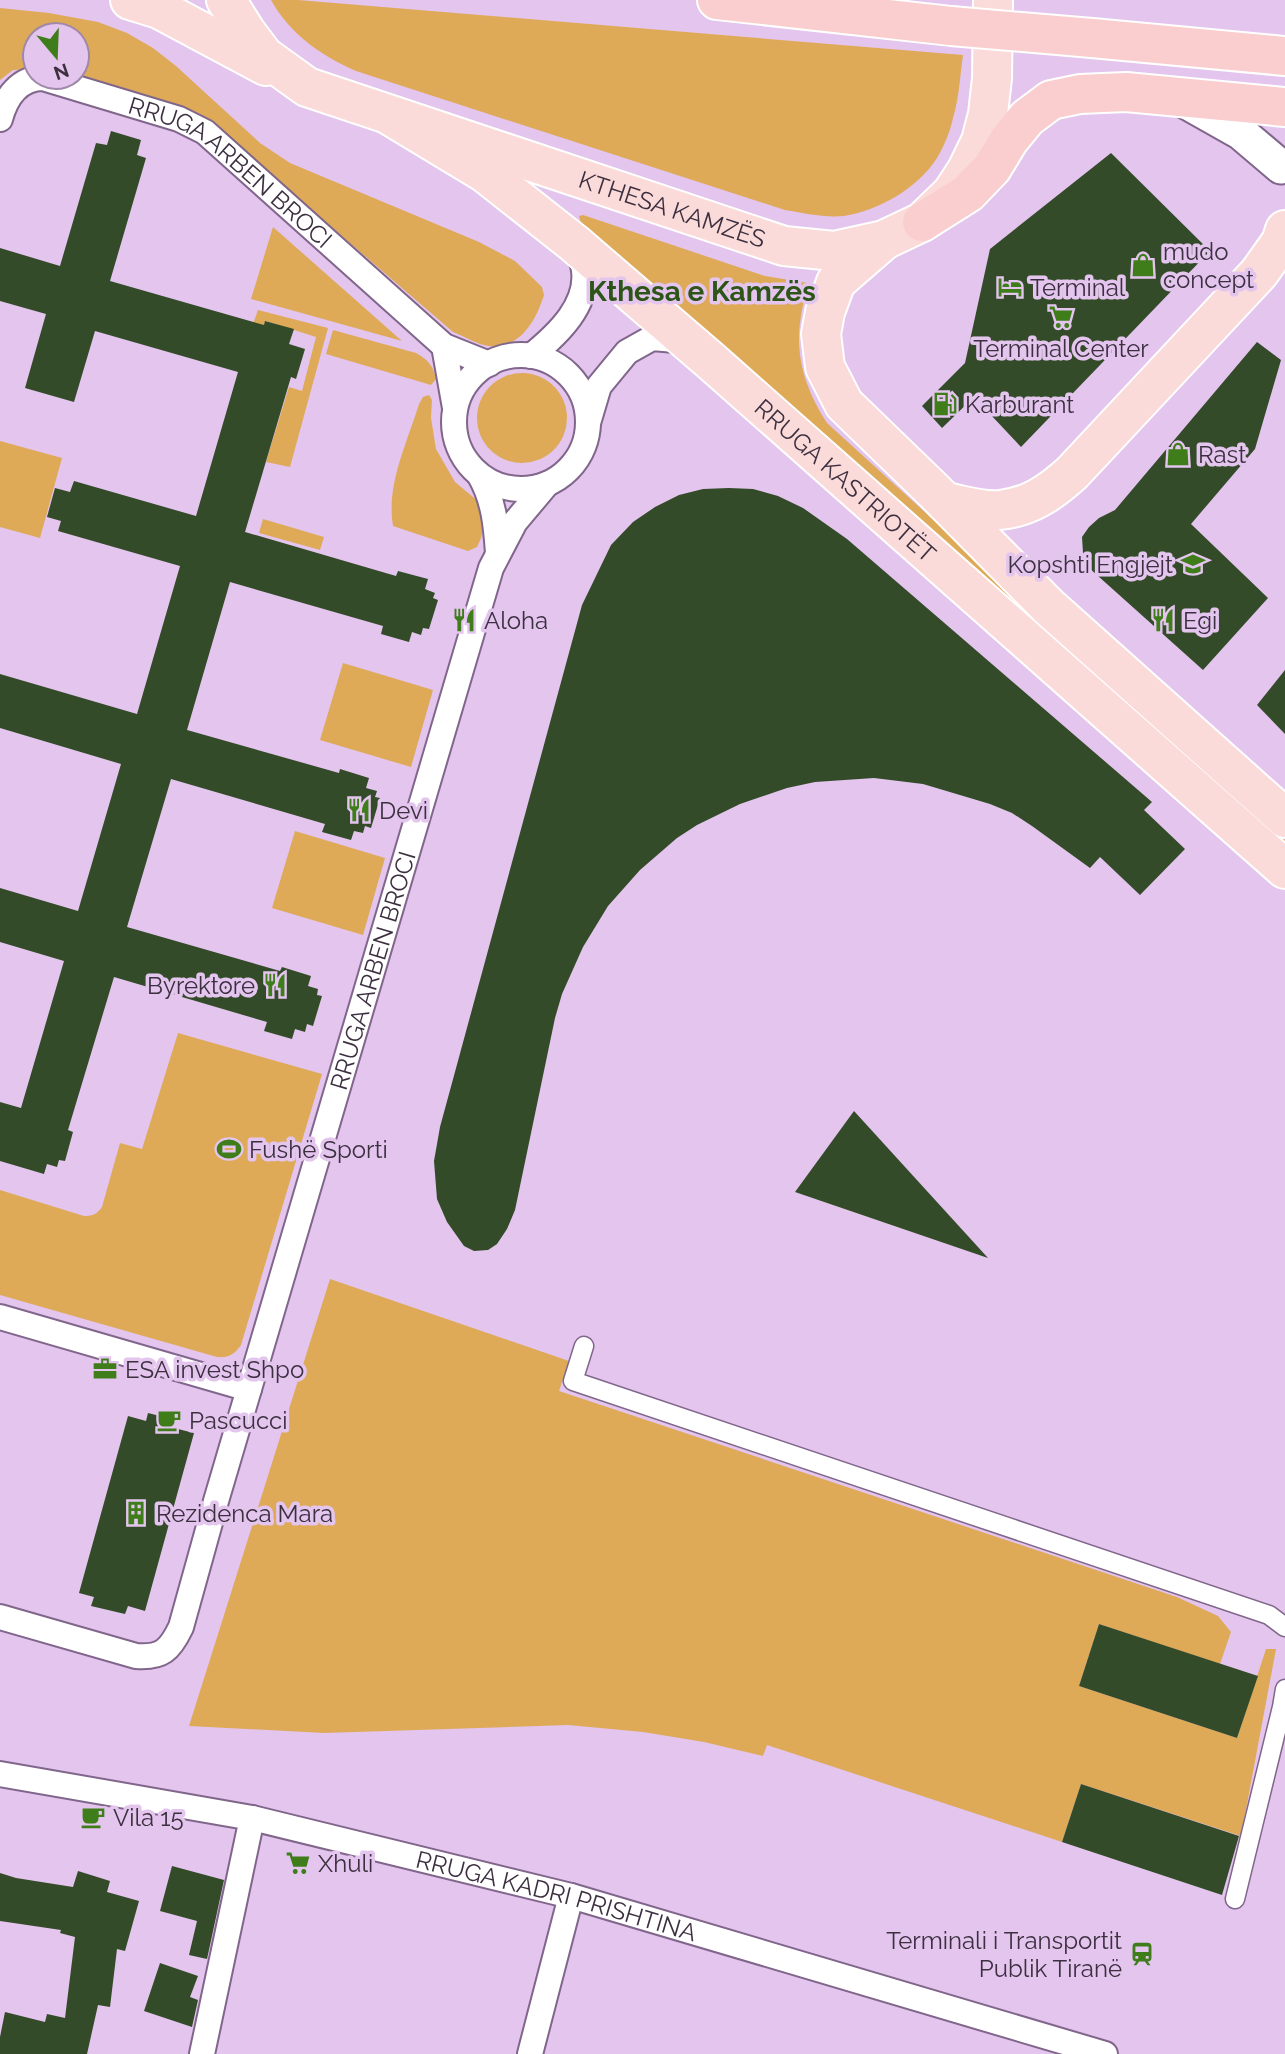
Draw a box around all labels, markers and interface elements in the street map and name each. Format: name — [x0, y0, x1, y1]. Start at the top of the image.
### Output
north arrow — [21, 21, 91, 91]
text: N — [51, 59, 72, 85]
street label: RRUGA ARBEN BROCI — [125, 90, 338, 254]
street label: KTHESA KAMZËS — [575, 164, 770, 253]
place label: mudo concept — [1163, 237, 1254, 294]
shop icon: mudo concept — [1129, 251, 1157, 279]
hotel icon: Terminal — [996, 273, 1024, 301]
place label: Terminal — [1030, 273, 1126, 302]
district label: Kthesa e Kamzës — [588, 275, 816, 308]
supermarket icon: Terminal Center — [1047, 303, 1075, 331]
place label: Terminal Center — [973, 334, 1149, 363]
fuel station icon: Karburant — [931, 390, 959, 418]
place label: Karburant — [965, 390, 1074, 419]
street label: RRUGA KASTRIOTËT — [749, 393, 942, 568]
shop icon: Rast — [1164, 440, 1192, 468]
place label: Rast — [1198, 440, 1246, 469]
place label: Kopshti Engjejt — [1008, 550, 1173, 579]
school or university icon: Kopshti Engjejt — [1179, 550, 1207, 578]
restaurant icon: Aloha — [450, 606, 478, 634]
place label: Aloha — [484, 606, 548, 635]
restaurant icon: Egi — [1149, 606, 1177, 634]
place label: Egi — [1183, 606, 1217, 635]
restaurant icon: Devi — [345, 796, 373, 824]
place label: Devi — [379, 796, 428, 825]
street label: RRUGA ARBEN BROCI — [324, 848, 421, 1093]
place label: Byrektore — [147, 971, 255, 1000]
restaurant icon: Byrektore — [261, 971, 289, 999]
sports icon: Fushë Sporti — [215, 1135, 243, 1163]
place label: Fushë Sporti — [249, 1135, 388, 1164]
office icon: ESA invest Shpo — [91, 1355, 119, 1383]
place label: ESA invest Shpo — [125, 1355, 304, 1384]
cafe icon: Pascucci — [155, 1406, 183, 1434]
place label: Pascucci — [189, 1406, 287, 1435]
building icon: Rezidenca Mara — [122, 1499, 150, 1527]
place label: Rezidenca Mara — [156, 1499, 333, 1528]
cafe icon: Vila 15 — [79, 1803, 107, 1831]
place label: Vila 15 — [113, 1803, 184, 1832]
street label: RRUGA KADRI PRISHTINA — [413, 1844, 700, 1947]
supermarket icon: Xhuli — [284, 1849, 312, 1877]
place label: Xhuli — [318, 1849, 373, 1878]
place label: Terminali i Transportit Publik Tiranë — [886, 1926, 1122, 1983]
station icon: Terminali i Transportit Publik Tiranë — [1128, 1940, 1156, 1968]

